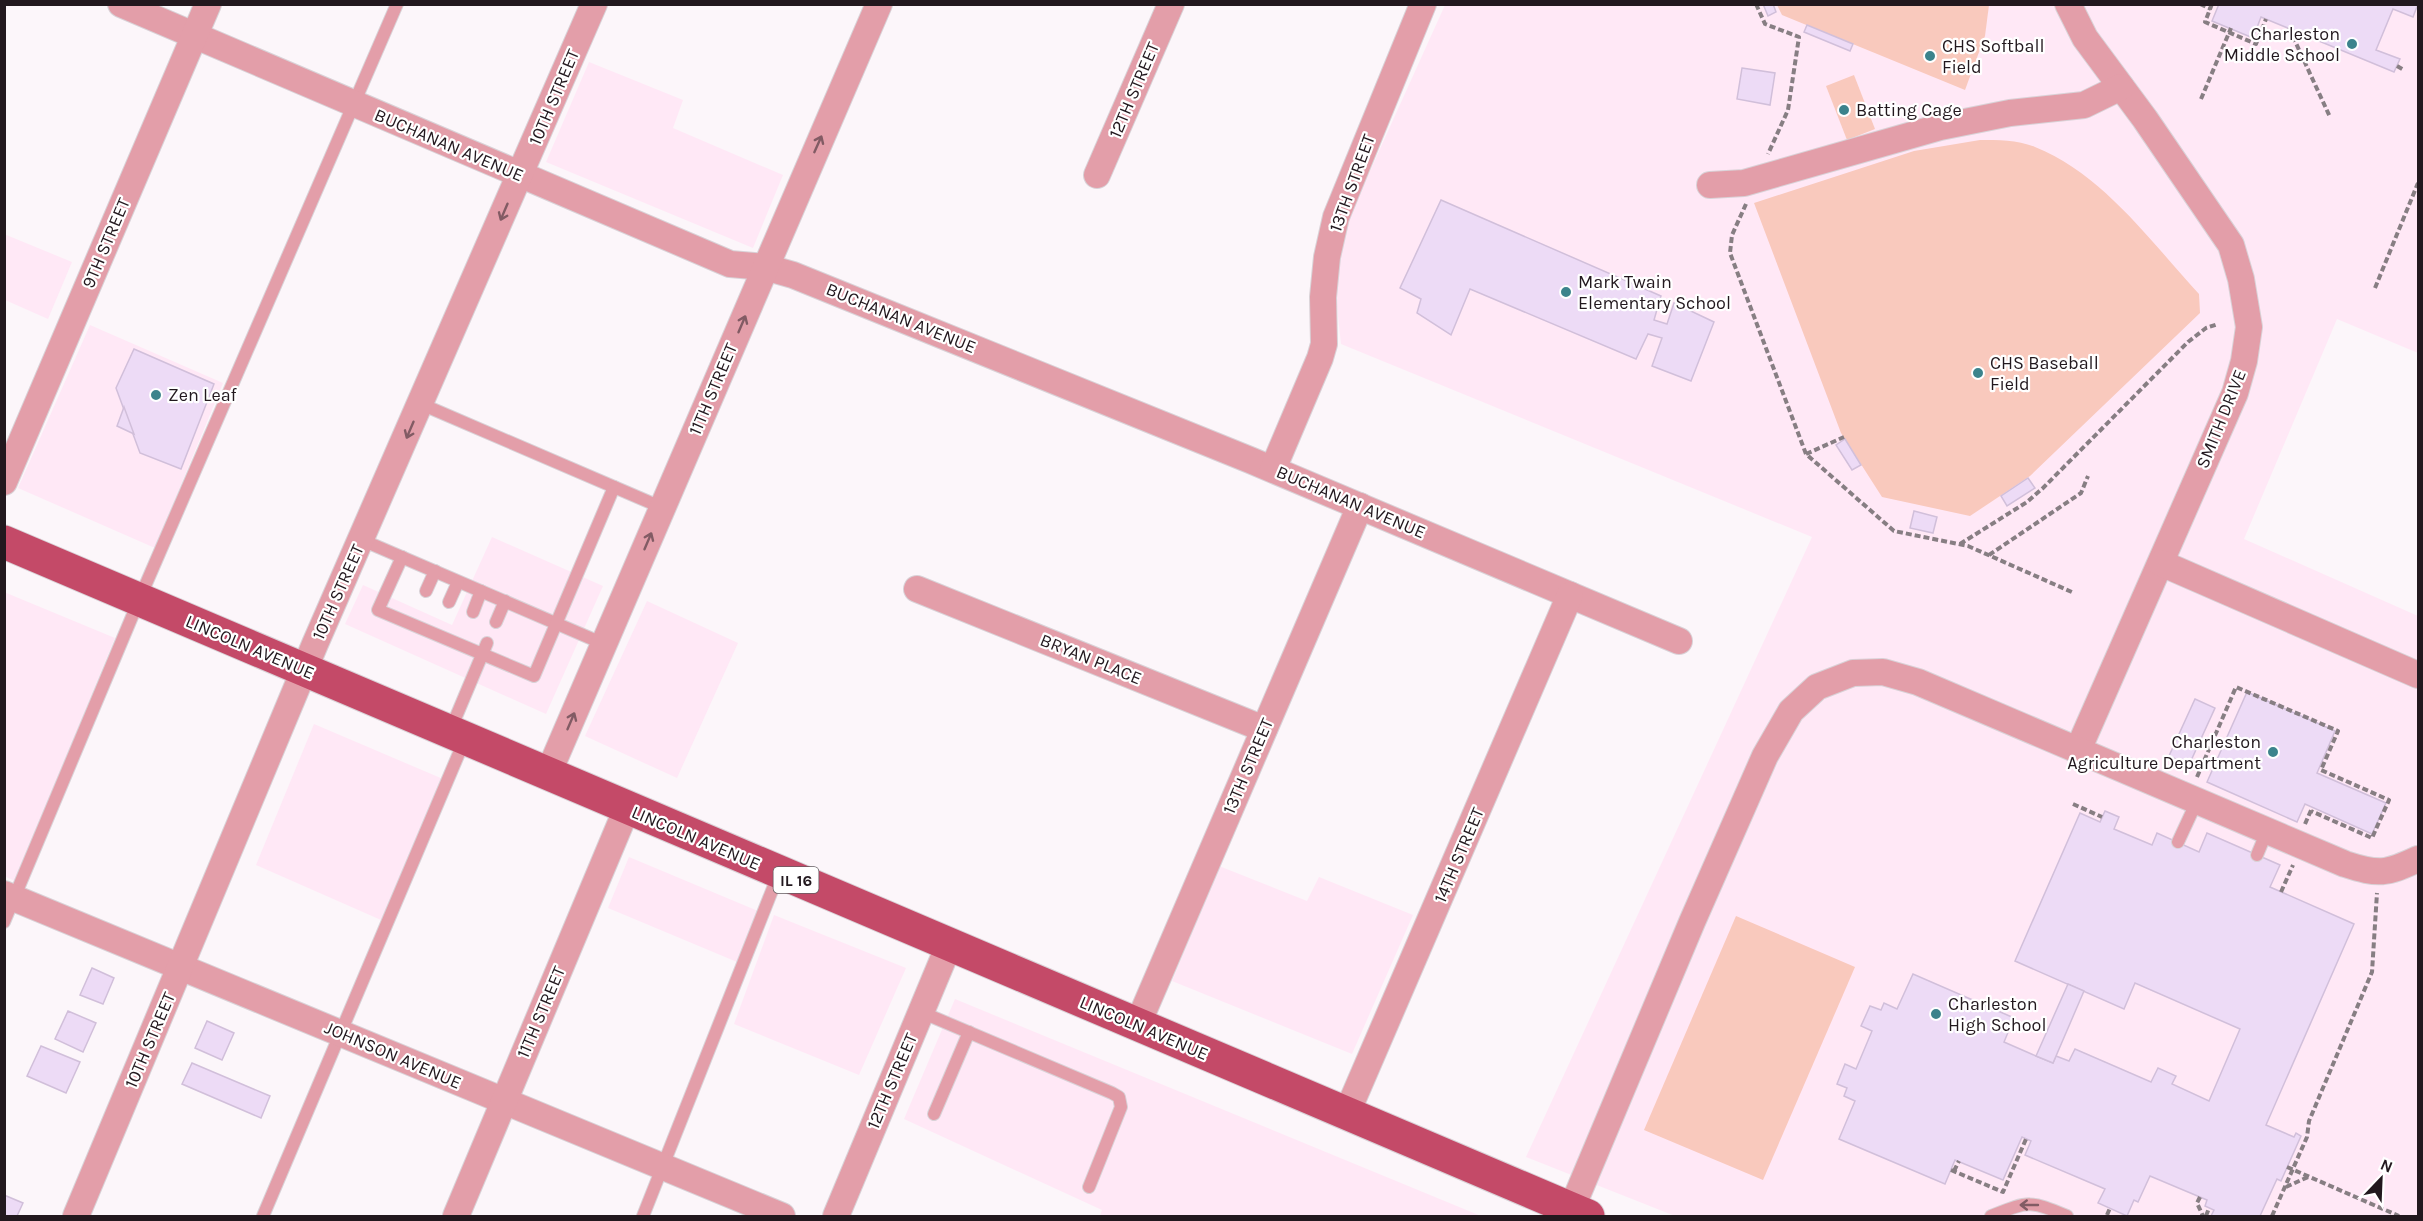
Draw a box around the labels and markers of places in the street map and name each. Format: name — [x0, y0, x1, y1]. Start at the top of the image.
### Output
place label: Charleston Middle School — [2224, 23, 2340, 66]
place label: CHS Softball Field — [1942, 35, 2045, 78]
marker: Charleston Middle School — [2345, 37, 2359, 51]
marker: CHS Softball Field — [1923, 49, 1937, 63]
place label: Batting Cage — [1856, 99, 1962, 121]
marker: Batting Cage — [1837, 103, 1851, 117]
place label: Mark Twain Elementary School — [1578, 271, 1731, 314]
marker: Mark Twain Elementary School — [1559, 285, 1573, 299]
place label: CHS Baseball Field — [1990, 352, 2099, 395]
marker: CHS Baseball Field — [1971, 366, 1985, 380]
place label: Zen Leaf — [168, 384, 238, 406]
marker: Zen Leaf — [149, 388, 163, 402]
place label: Charleston Agriculture Department — [2067, 731, 2261, 774]
marker: Charleston Agriculture Department — [2266, 745, 2280, 759]
place label: Charleston High School — [1948, 993, 2046, 1036]
marker: Charleston High School — [1929, 1007, 1943, 1021]

